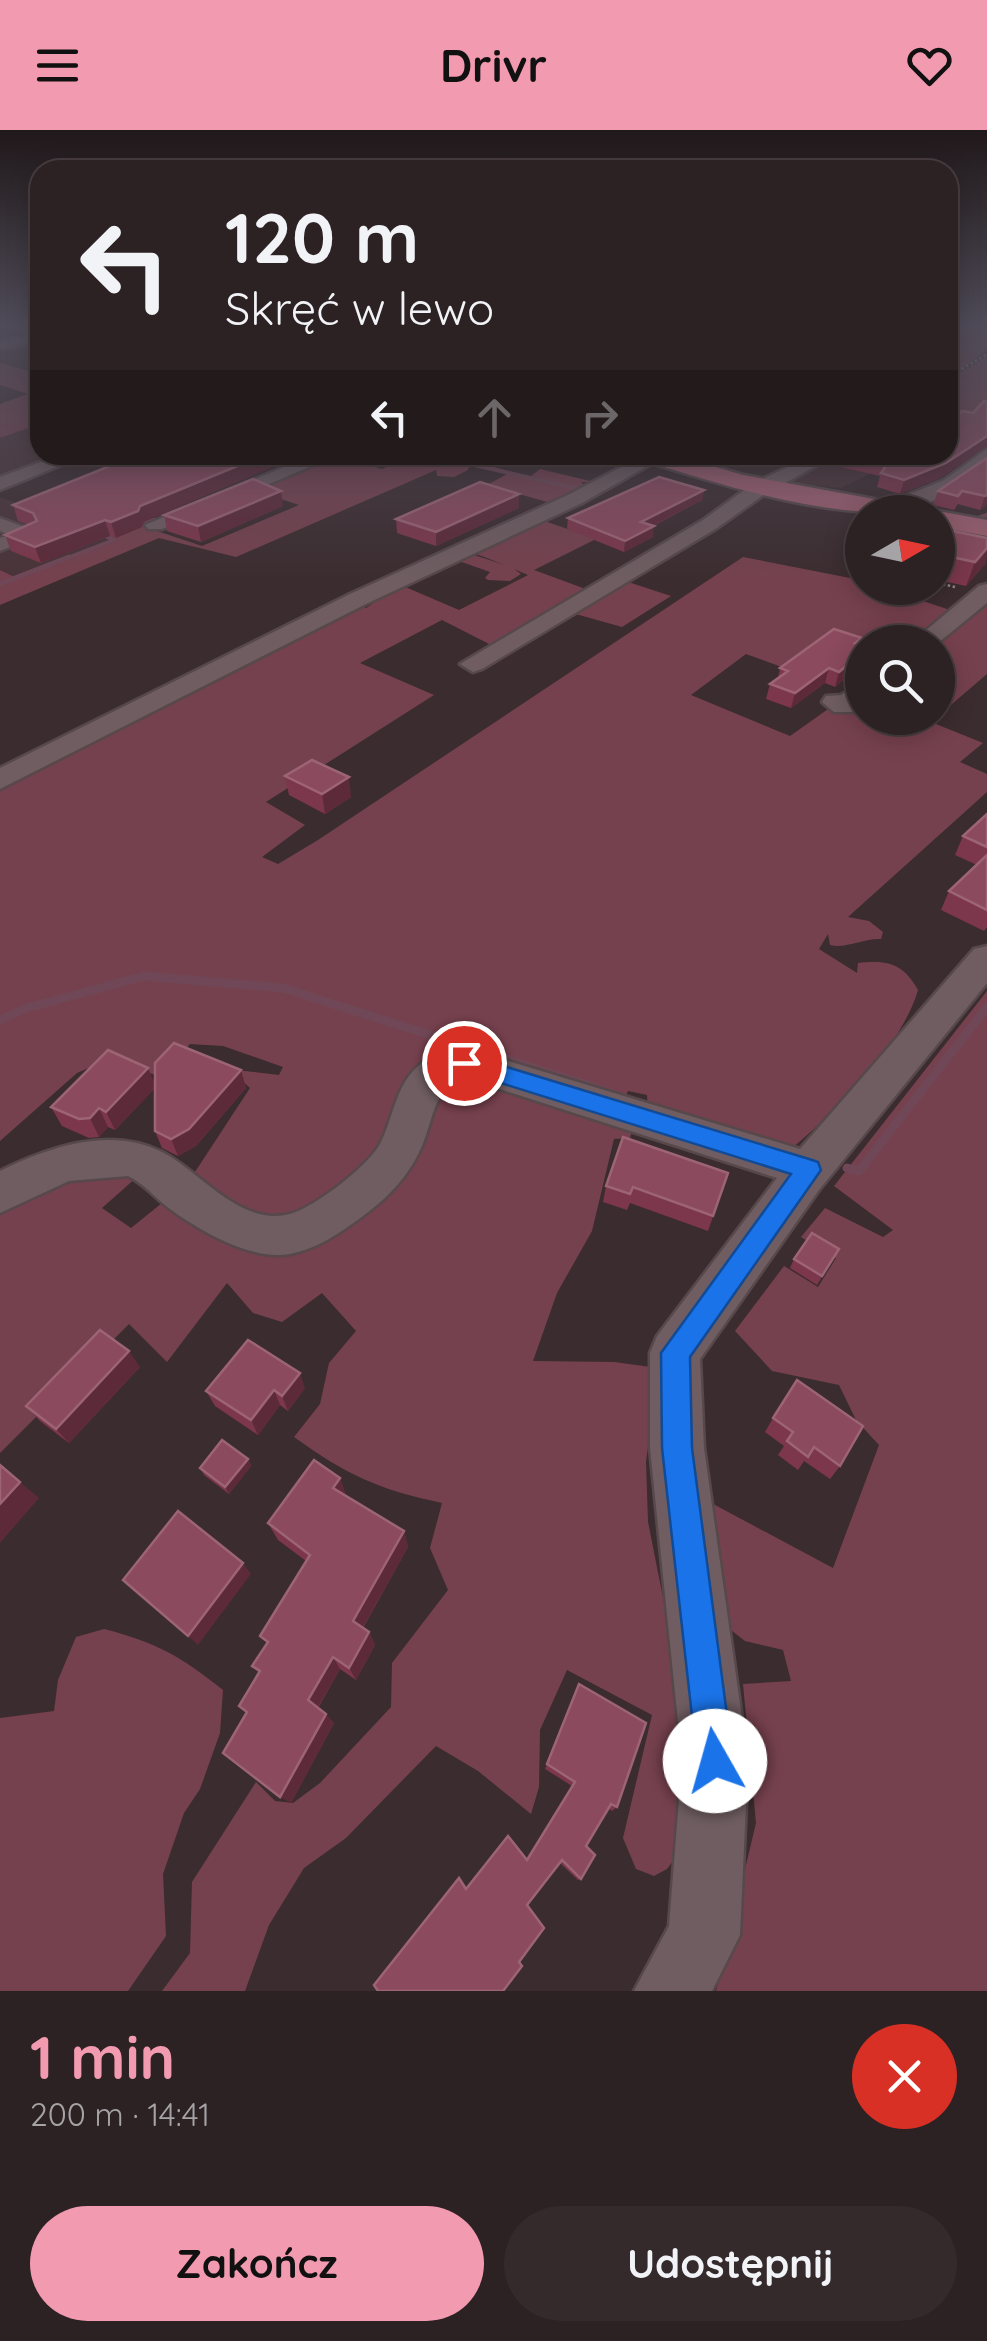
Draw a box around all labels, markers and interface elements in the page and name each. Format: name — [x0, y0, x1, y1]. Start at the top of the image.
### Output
text: Drivr — [440, 37, 547, 93]
icon: menu — [30, 38, 85, 93]
icon: heart — [902, 38, 957, 93]
text: 120 m — [225, 193, 419, 281]
icon: left — [60, 200, 190, 330]
text: Skręć w lewo — [225, 280, 494, 336]
icon: left — [362, 390, 417, 445]
icon: ahead — [467, 390, 522, 445]
icon: right — [572, 390, 627, 445]
north arrow — [845, 495, 955, 605]
map controls — [845, 495, 955, 735]
button: search — [845, 625, 955, 735]
pin — [422, 1021, 507, 1106]
icon: arrive — [437, 1036, 492, 1091]
position arrow — [663, 1709, 767, 1813]
text: 1 min — [30, 2019, 175, 2094]
button: close — [852, 2024, 957, 2129]
text: 200 m · 14:41 — [30, 2094, 210, 2134]
button: Zakończ — [30, 2206, 484, 2321]
button: Udostępnij — [504, 2206, 957, 2321]

